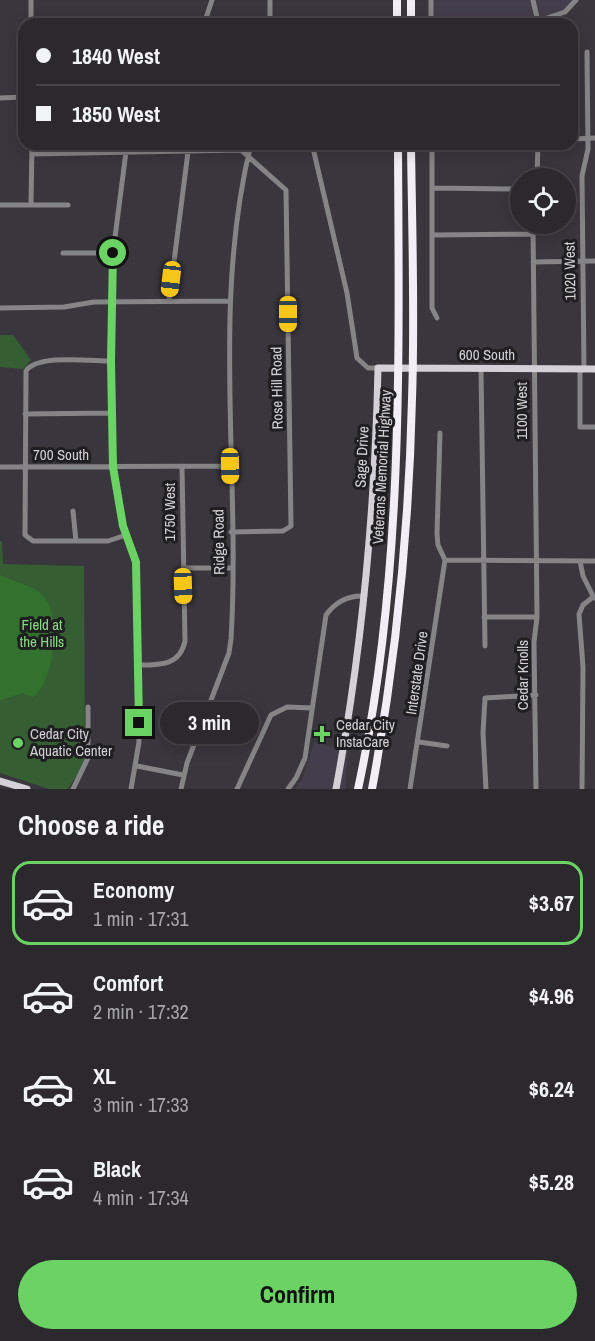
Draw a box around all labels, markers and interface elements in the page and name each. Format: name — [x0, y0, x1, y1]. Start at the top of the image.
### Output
text: 1840 West — [72, 41, 160, 71]
text: 1850 West — [72, 99, 160, 129]
map controls — [510, 168, 576, 234]
button: locate — [510, 168, 576, 234]
route start — [99, 239, 126, 266]
street label: 1020 West — [558, 241, 581, 300]
car — [160, 260, 182, 298]
car — [279, 296, 297, 332]
street label: 600 South — [459, 344, 515, 365]
street label: Rose Hill Road — [265, 346, 288, 430]
street label: 1100 West — [511, 382, 532, 440]
street label: Veterans Memorial Highway — [367, 388, 396, 545]
street label: Sage Drive — [349, 426, 374, 488]
street label: 700 South — [33, 444, 89, 465]
car — [221, 448, 239, 484]
street label: 1750 West — [159, 482, 180, 541]
street label: Ridge Road — [207, 509, 230, 575]
car — [173, 568, 193, 604]
park label: Field at the Hills — [20, 614, 64, 652]
street label: Interstate Drive — [400, 630, 433, 716]
street label: Cedar Knolls — [512, 640, 533, 710]
callout: 3 min — [160, 702, 259, 744]
route end — [125, 709, 152, 736]
text: 3 min — [188, 709, 231, 736]
place label: Cedar City InstaCare — [336, 714, 396, 752]
place label: Cedar City Aquatic Center — [29, 723, 112, 761]
marker: Cedar City InstaCare — [313, 725, 331, 743]
marker: Cedar City Aquatic Center — [11, 736, 25, 750]
text: Choose a ride — [18, 807, 164, 843]
text: Economy — [93, 875, 174, 905]
icon: car — [21, 876, 75, 930]
text: $3.67 — [529, 888, 574, 918]
text: 1 min · 17:31 — [93, 905, 189, 932]
text: Comfort — [93, 968, 163, 998]
icon: car — [21, 969, 75, 1023]
text: $4.96 — [529, 981, 574, 1011]
text: 2 min · 17:32 — [93, 998, 189, 1025]
text: XL — [93, 1061, 116, 1091]
icon: car — [21, 1062, 75, 1116]
text: $6.24 — [529, 1074, 574, 1104]
text: 3 min · 17:33 — [93, 1091, 189, 1118]
text: Black — [93, 1154, 141, 1184]
icon: car — [21, 1155, 75, 1209]
text: $5.28 — [529, 1167, 574, 1197]
text: 4 min · 17:34 — [93, 1184, 189, 1211]
button: Confirm — [18, 1260, 577, 1329]

